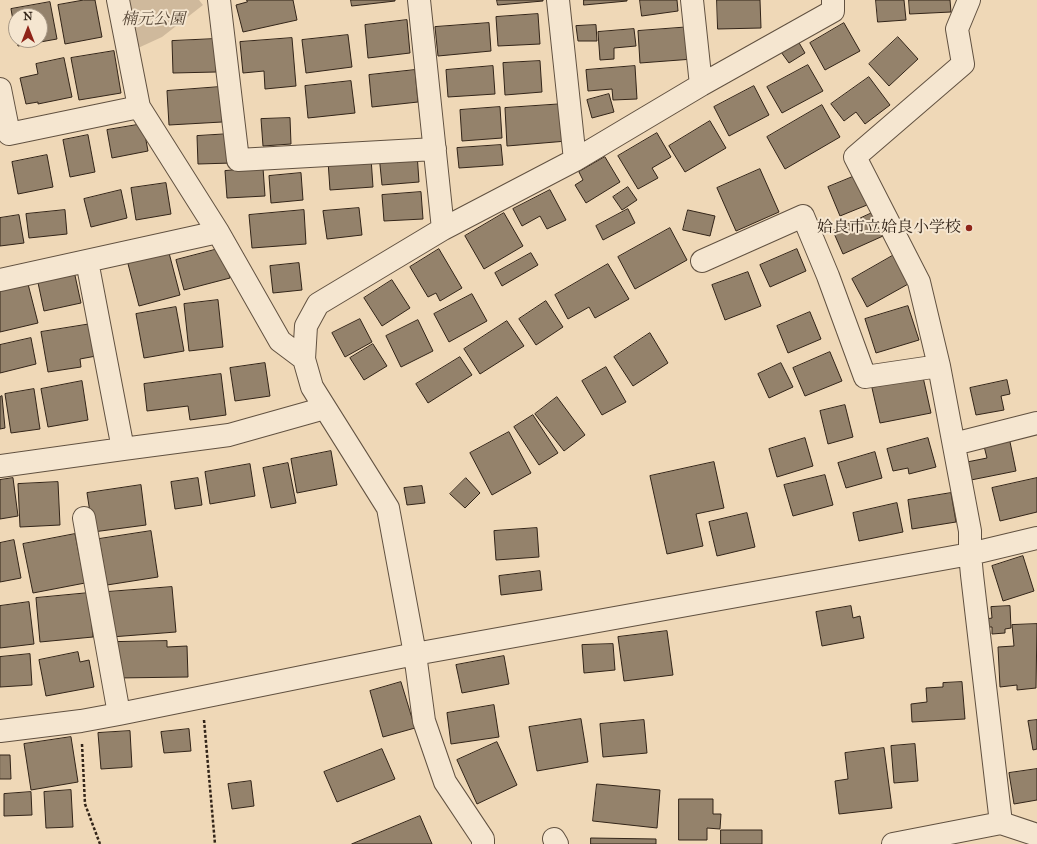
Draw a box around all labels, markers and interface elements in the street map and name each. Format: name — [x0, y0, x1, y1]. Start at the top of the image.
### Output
north arrow — [8, 8, 48, 48]
text: N — [23, 10, 33, 23]
park label: 楠元公園 — [121, 10, 185, 30]
place label: 姶良市立姶良小学校 — [817, 218, 961, 238]
marker: 姶良市立姶良小学校 — [964, 223, 974, 233]

